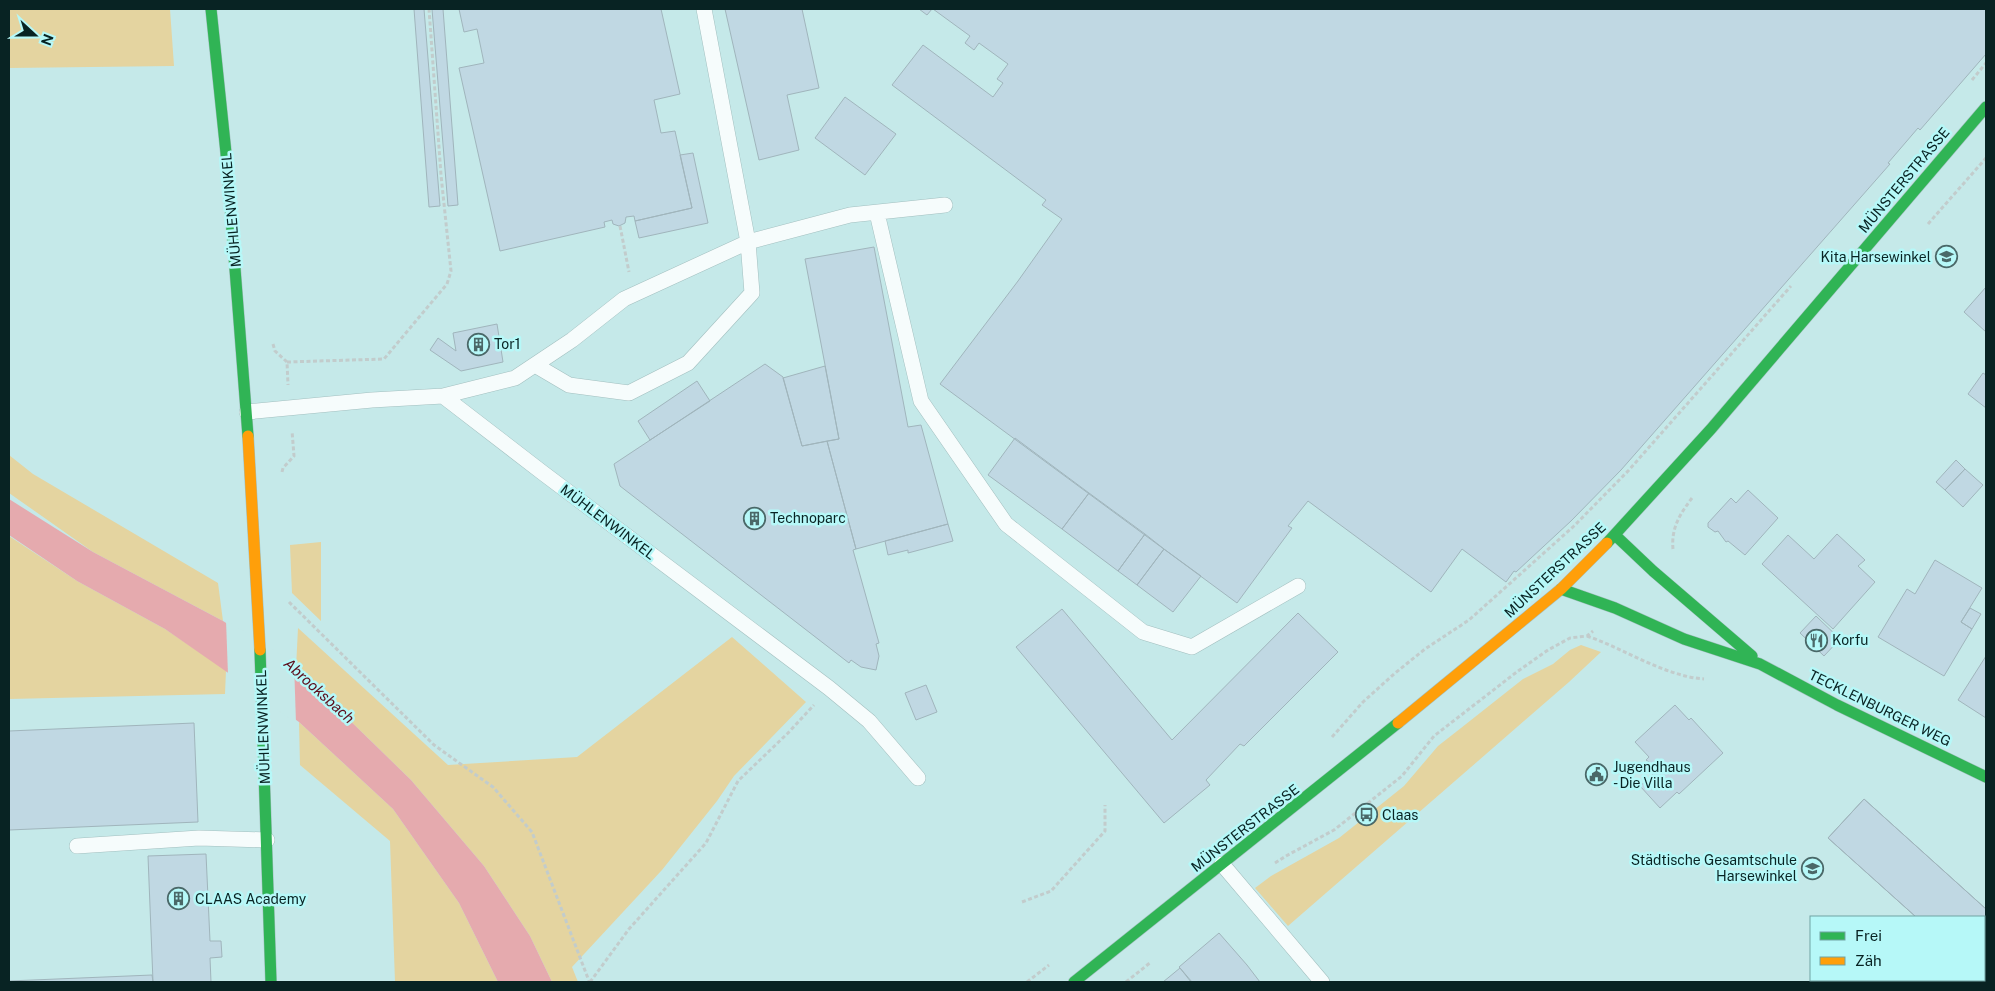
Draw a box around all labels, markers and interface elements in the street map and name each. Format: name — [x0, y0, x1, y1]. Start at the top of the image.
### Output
north arrow — [10, 10, 60, 60]
text: N — [38, 32, 57, 48]
street label: MÜNSTERSTRASSE — [1854, 123, 1953, 236]
street label: MÜHLENWINKEL — [216, 152, 244, 268]
school or university icon: Kita Harsewinkel — [1935, 245, 1959, 269]
place label: Kita Harsewinkel — [1820, 249, 1931, 265]
building icon: Tor1 — [466, 332, 490, 356]
place label: Tor1 — [494, 336, 520, 352]
street label: MÜHLENWINKEL — [557, 480, 660, 563]
building icon: Technoparc — [742, 506, 766, 530]
place label: Technoparc — [770, 510, 846, 526]
street label: MÜNSTERSTRASSE — [1500, 518, 1609, 621]
restaurant icon: Korfu — [1804, 628, 1828, 652]
place label: Korfu — [1832, 632, 1868, 648]
water label: Abrooksbach — [281, 655, 358, 727]
street label: TECKLENBURGER WEG — [1806, 667, 1954, 749]
street label: MÜHLENWINKEL — [251, 669, 273, 785]
place label: Jugendhaus - Die Villa — [1613, 759, 1690, 791]
public building icon: Jugendhaus - Die Villa — [1585, 763, 1609, 787]
street label: MÜNSTERSTRASSE — [1187, 779, 1302, 875]
bus stop icon: Claas — [1354, 803, 1378, 827]
place label: Claas — [1382, 807, 1418, 823]
place label: Städtische Gesamtschule Harsewinkel — [1631, 852, 1797, 884]
school or university icon: Städtische Gesamtschule Harsewinkel — [1801, 856, 1825, 880]
building icon: CLAAS Academy — [167, 887, 191, 911]
place label: CLAAS Academy — [195, 891, 307, 907]
legend — [1810, 916, 1985, 981]
text: Frei — [1855, 927, 1882, 944]
text: Zäh — [1855, 952, 1882, 969]

